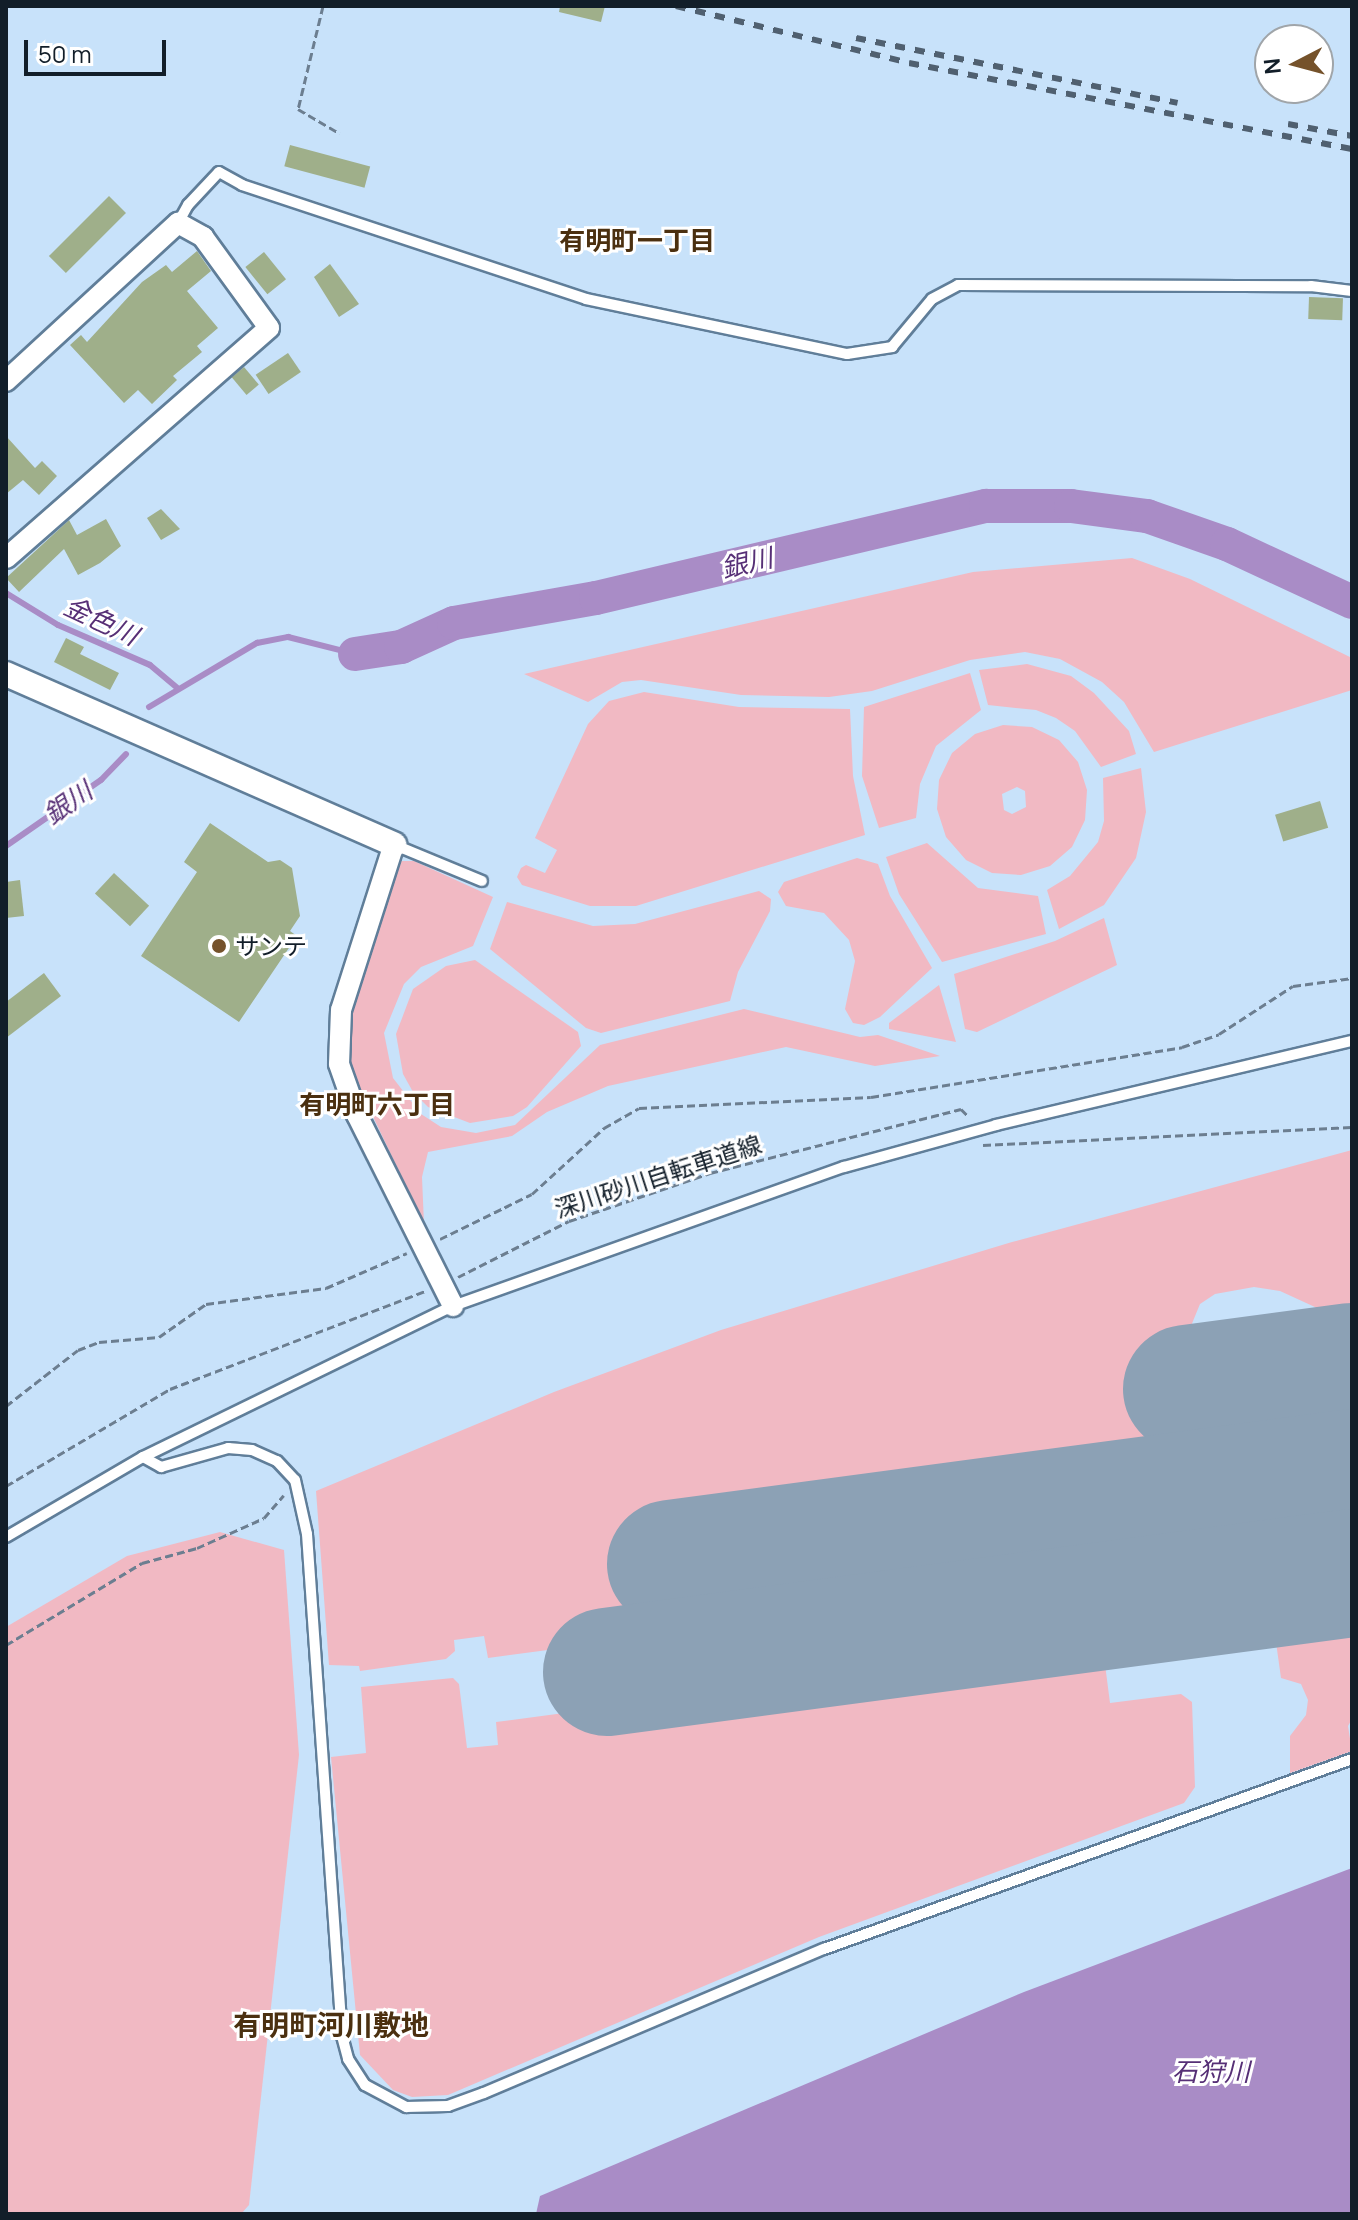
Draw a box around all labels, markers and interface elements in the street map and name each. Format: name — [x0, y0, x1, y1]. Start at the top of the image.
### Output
scale bar — [28, 24, 170, 74]
north arrow — [1254, 24, 1334, 104]
text: 50 m — [38, 37, 92, 70]
text: N — [1256, 57, 1288, 76]
district label: 有明町一丁目 — [559, 225, 715, 257]
water label: 銀川 — [718, 542, 776, 584]
water label: 金色川 — [59, 590, 143, 652]
water label: 銀川 — [38, 775, 98, 831]
place label: サンテ — [235, 932, 307, 960]
marker: サンテ — [210, 937, 228, 955]
district label: 有明町六丁目 — [299, 1089, 455, 1121]
street label: 深川砂川自転車道線 — [551, 1129, 765, 1223]
district label: 有明町河川敷地 — [233, 2007, 429, 2041]
water label: 石狩川 — [1172, 2056, 1250, 2088]

